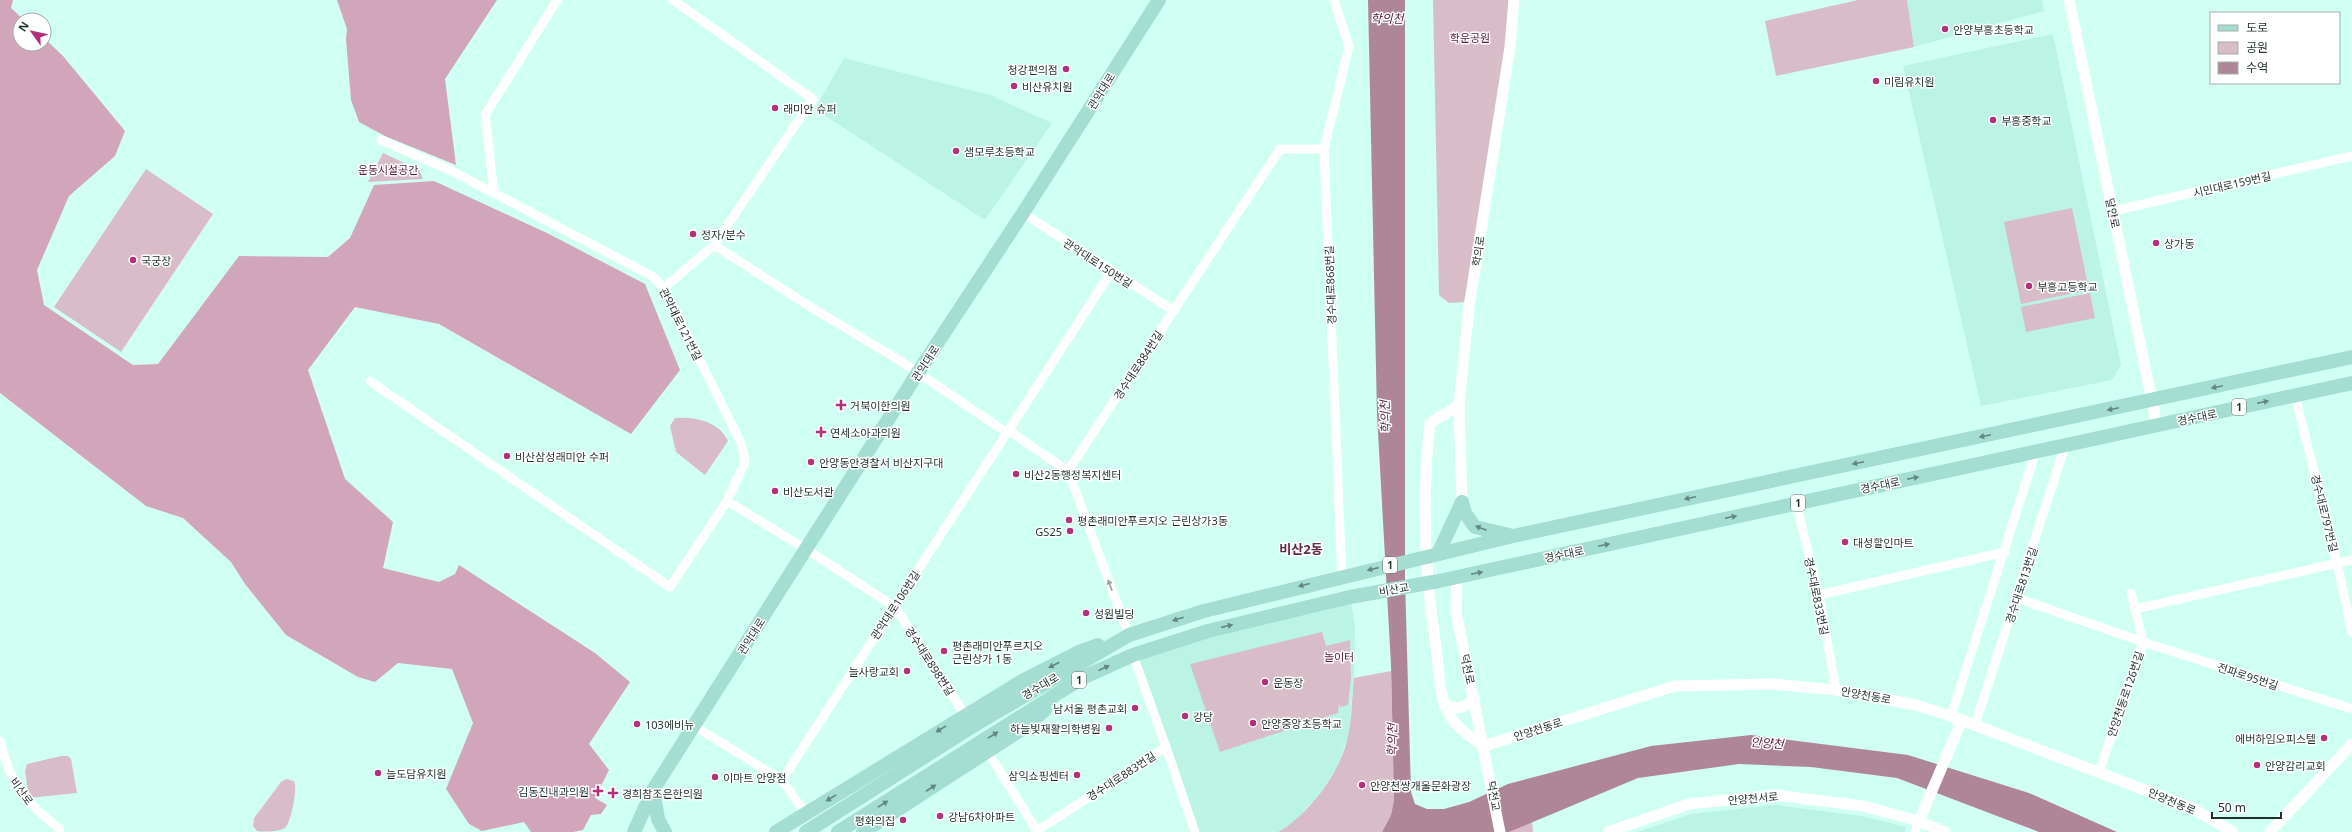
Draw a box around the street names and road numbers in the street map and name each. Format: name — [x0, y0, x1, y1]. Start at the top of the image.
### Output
street label: 관악대로 — [1084, 70, 1118, 112]
street label: 시민대로159번길 — [2192, 168, 2272, 200]
street label: 달안로 — [2103, 197, 2123, 229]
street label: 관악대로150번길 — [1061, 235, 1135, 291]
street label: 학의로 — [1468, 235, 1488, 267]
street label: 경수대로868번길 — [1321, 245, 1339, 325]
street label: 관악대로121번길 — [656, 285, 706, 363]
street label: 경수대로884번길 — [1110, 328, 1166, 402]
street label: 관악대로 — [908, 342, 942, 384]
road number: 1 — [2232, 399, 2246, 415]
street label: 경수대로 — [2176, 405, 2218, 429]
street label: 경수대로 — [1859, 473, 1901, 497]
street label: 경수대로797번길 — [2308, 473, 2342, 553]
road number: 1 — [1791, 495, 1805, 511]
street label: 경수대로 — [1543, 542, 1585, 566]
street label: 경수대로813번길 — [2002, 545, 2040, 625]
street label: 경수대로833번길 — [1801, 556, 1833, 636]
road number: 1 — [1383, 557, 1397, 573]
street label: 관악대로106번길 — [867, 568, 923, 642]
street label: 비산교 — [1378, 579, 1410, 599]
street label: 관악대로 — [734, 615, 768, 657]
street label: 경수대로898번길 — [902, 624, 958, 698]
street label: 안양천동로126번길 — [2103, 649, 2147, 739]
street label: 덕천로 — [1458, 653, 1478, 685]
street label: 전파로95번길 — [2216, 659, 2280, 693]
street label: 경수대로 — [1019, 669, 1061, 703]
road number: 1 — [1072, 672, 1086, 688]
street label: 안양천동로 — [1840, 683, 1892, 707]
street label: 안양천동로 — [1512, 714, 1564, 744]
street label: 경수대로883번길 — [1084, 748, 1158, 804]
street label: 비산로 — [7, 774, 37, 808]
street label: 덕천교 — [1484, 780, 1504, 812]
street label: 안양천동로 — [2146, 784, 2198, 818]
street label: 안양천서로 — [1727, 788, 1779, 808]

